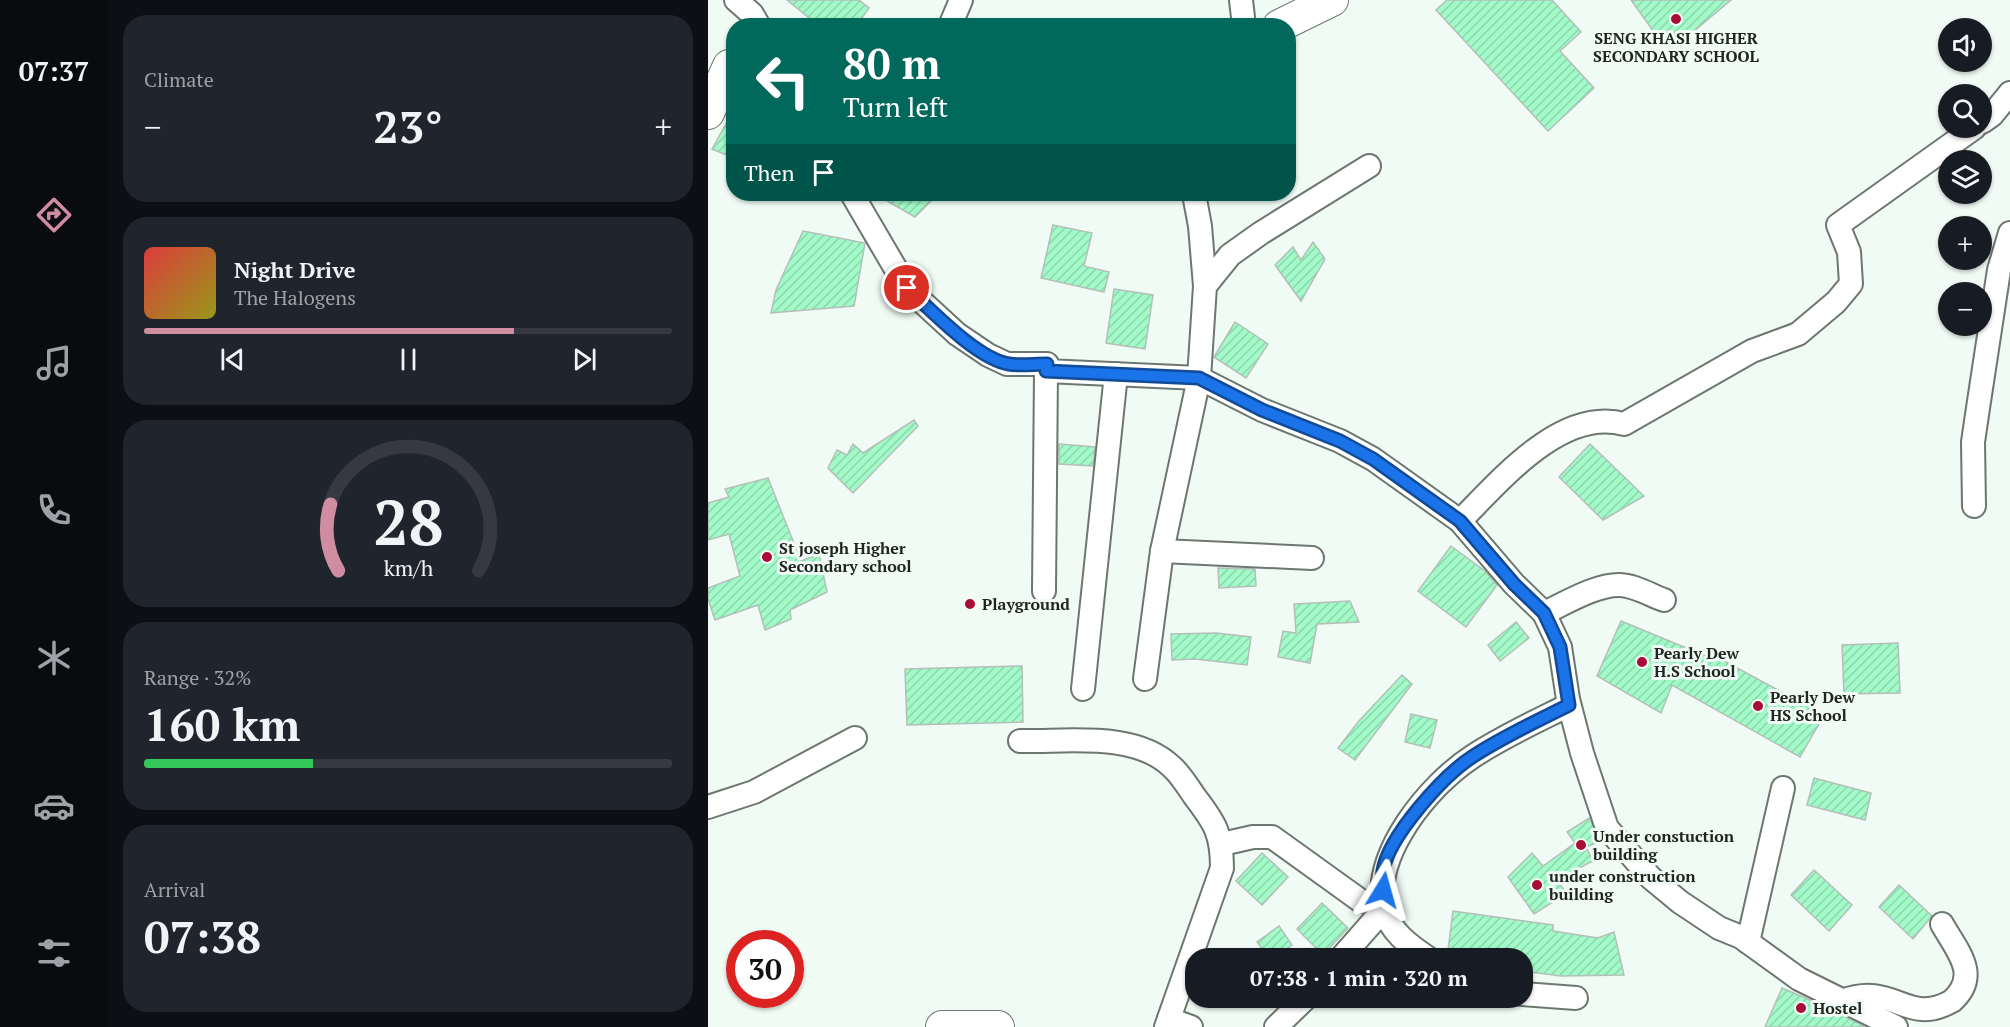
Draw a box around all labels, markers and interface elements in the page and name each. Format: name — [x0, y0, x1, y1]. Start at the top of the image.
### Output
marker: SENG KHASI HIGHER SECONDARY SCHOOL — [1669, 12, 1683, 26]
map controls — [1938, 18, 1992, 336]
button: sound — [1938, 18, 1992, 72]
place label: SENG KHASI HIGHER SECONDARY SCHOOL — [1593, 27, 1760, 67]
text: 80 m — [843, 35, 941, 91]
icon: left — [744, 42, 822, 120]
text: 07:37 — [19, 53, 89, 89]
text: Climate — [144, 66, 214, 93]
button: search — [1938, 84, 1992, 138]
text: Turn left — [843, 89, 948, 125]
text: 23° — [373, 96, 443, 156]
text: − — [144, 105, 162, 148]
text: + — [654, 105, 672, 148]
button: layers — [1938, 150, 1992, 204]
icon: arrive — [807, 156, 840, 189]
text: Then — [744, 158, 795, 187]
icon: directions — [33, 194, 75, 236]
button: + — [1938, 216, 1992, 270]
text: Night Drive — [234, 255, 356, 284]
pin — [881, 262, 932, 313]
icon: arrive — [890, 271, 923, 304]
button: − — [1938, 282, 1992, 336]
text: The Halogens — [234, 284, 356, 311]
icon: music — [33, 342, 75, 384]
icon: previous — [216, 343, 249, 376]
icon: pause — [392, 343, 425, 376]
icon: next — [568, 343, 601, 376]
text: 28 — [373, 480, 443, 563]
icon: phone — [33, 489, 75, 531]
place label: St joseph Higher Secondary school — [779, 537, 912, 577]
marker: St joseph Higher Secondary school — [760, 550, 774, 564]
text: km/h — [383, 554, 433, 582]
place label: Playground — [982, 593, 1070, 615]
marker: Playground — [963, 597, 977, 611]
icon: climate — [33, 637, 75, 679]
place label: Pearly Dew H.S School — [1654, 642, 1739, 682]
marker: Pearly Dew H.S School — [1635, 655, 1649, 669]
text: Range · 32% — [144, 664, 251, 691]
place label: Pearly Dew HS School — [1770, 686, 1855, 726]
text: 160 km — [144, 694, 300, 754]
marker: Pearly Dew HS School — [1751, 699, 1765, 713]
icon: car — [33, 785, 75, 827]
place label: Under constuction building — [1592, 825, 1735, 865]
marker: Under constuction building — [1574, 838, 1588, 852]
position arrow — [1351, 858, 1415, 922]
place label: under construction building — [1548, 865, 1696, 905]
text: Arrival — [144, 876, 205, 903]
marker: under construction building — [1530, 878, 1544, 892]
text: 07:38 — [144, 906, 261, 966]
speed limit sign: 30 — [726, 930, 804, 1008]
icon: filters — [33, 932, 75, 974]
text: 07:38 · 1 min · 320 m — [1250, 963, 1468, 992]
place label: Hostel — [1813, 997, 1862, 1019]
marker: Hostel — [1794, 1001, 1808, 1015]

